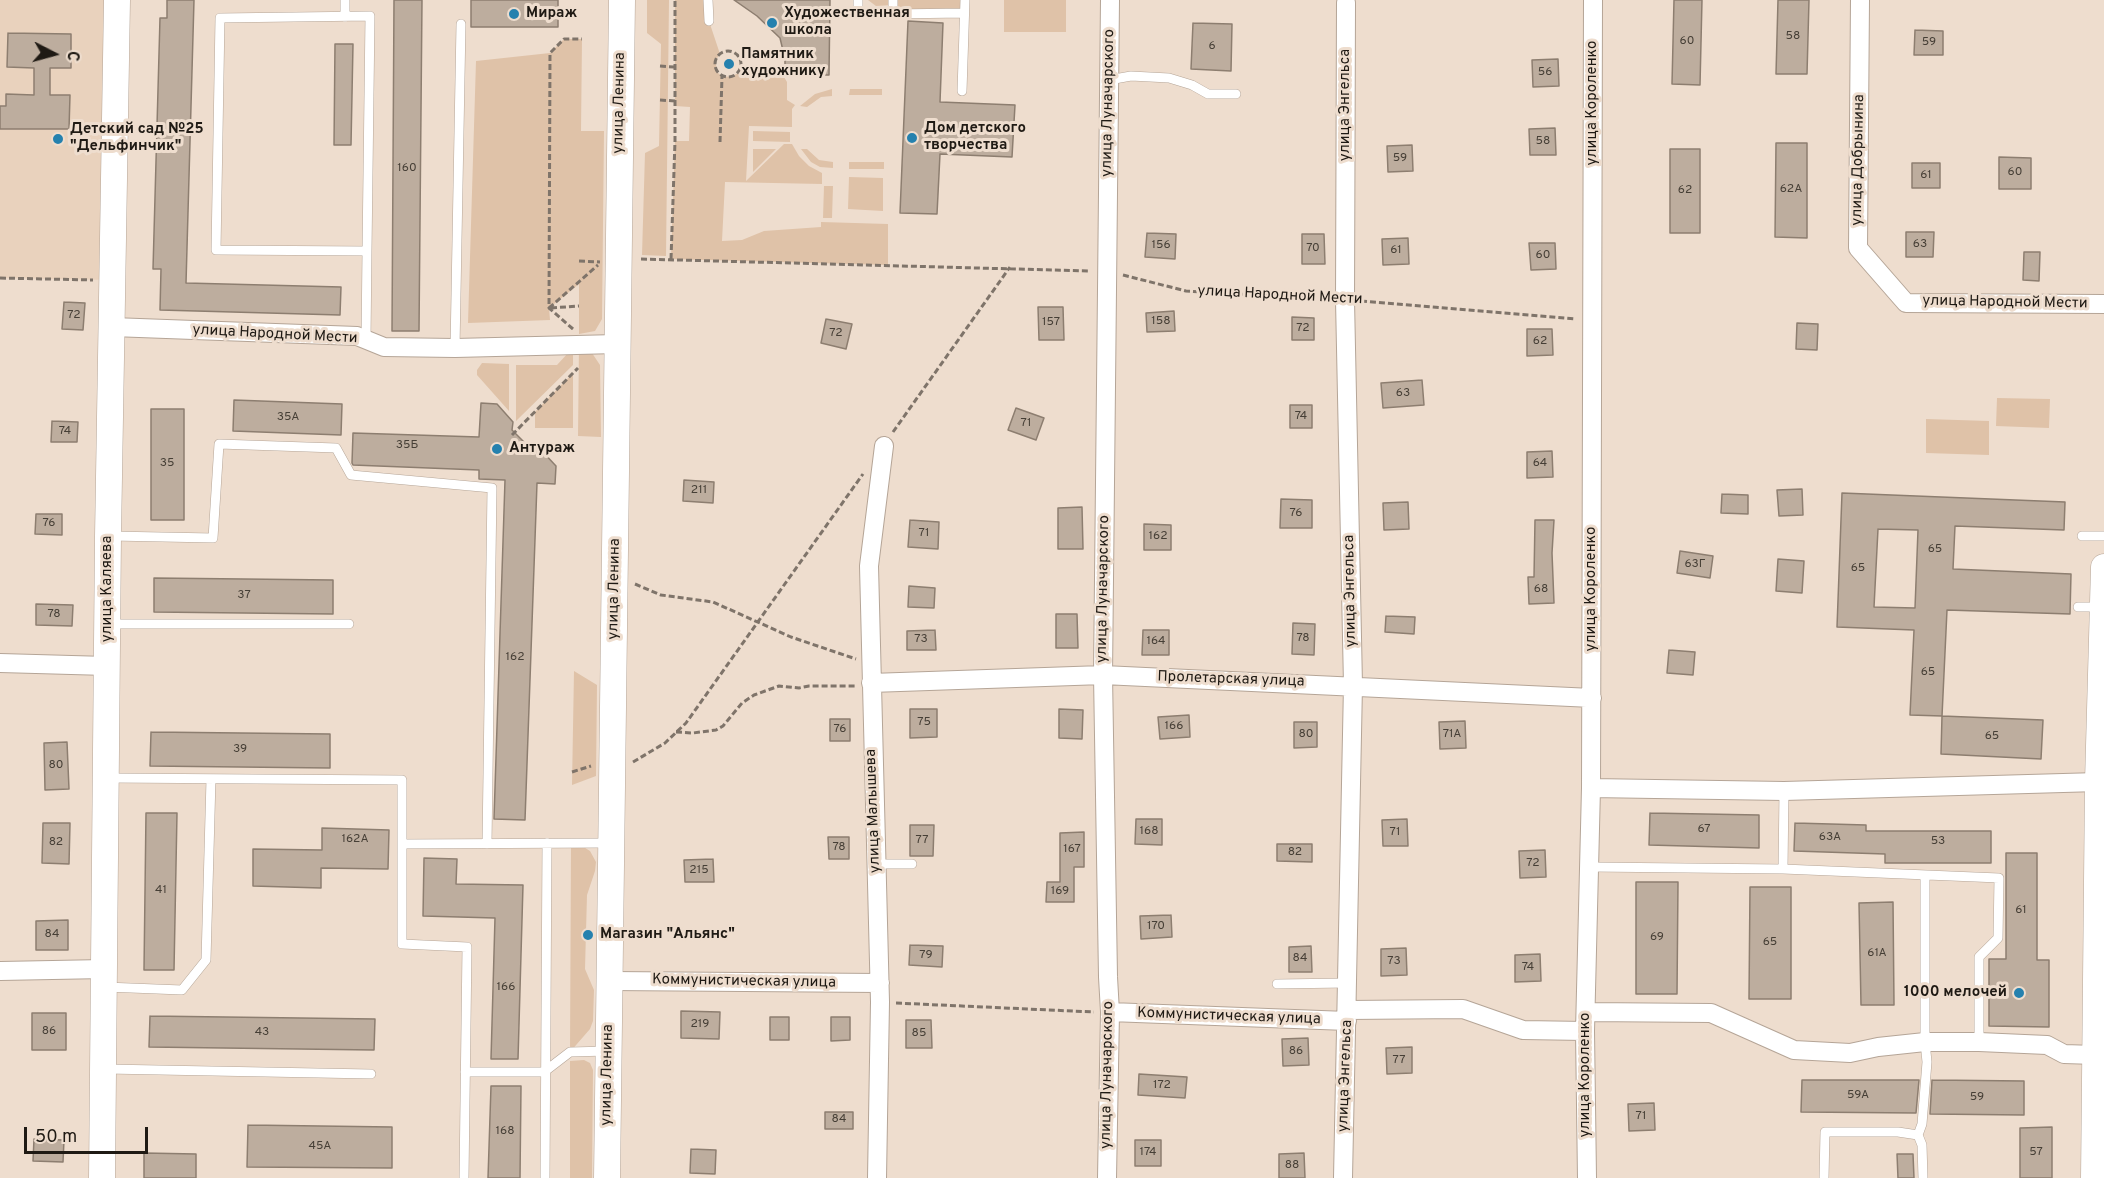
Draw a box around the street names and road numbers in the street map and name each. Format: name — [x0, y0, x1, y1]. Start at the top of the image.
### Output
street label: улица Луначарского — [1099, 29, 1119, 177]
street label: улица Короленко — [1584, 41, 1602, 165]
street label: улица Энгельса — [1337, 49, 1355, 161]
street label: улица Ленина — [610, 52, 630, 154]
street label: улица Добрынина — [1849, 94, 1869, 226]
street label: улица Народной Мести — [1197, 283, 1363, 309]
street label: улица Народной Мести — [1922, 293, 2088, 313]
street label: улица Народной Мести — [192, 322, 358, 348]
street label: улица Луначарского — [1094, 515, 1114, 663]
street label: улица Короленко — [1583, 527, 1601, 651]
street label: улица Энгельса — [1341, 535, 1361, 647]
street label: улица Каляева — [99, 536, 117, 642]
street label: улица Ленина — [605, 538, 625, 640]
street label: Пролетарская улица — [1157, 668, 1305, 692]
street label: улица Малышева — [863, 749, 885, 873]
street label: Коммунистическая улица — [652, 971, 836, 993]
street label: улица Луначарского — [1098, 1001, 1118, 1149]
street label: Коммунистическая улица — [1137, 1005, 1321, 1029]
street label: улица Короленко — [1577, 1013, 1595, 1137]
street label: улица Энгельса — [1335, 1019, 1357, 1133]
street label: улица Ленина — [598, 1024, 618, 1126]

